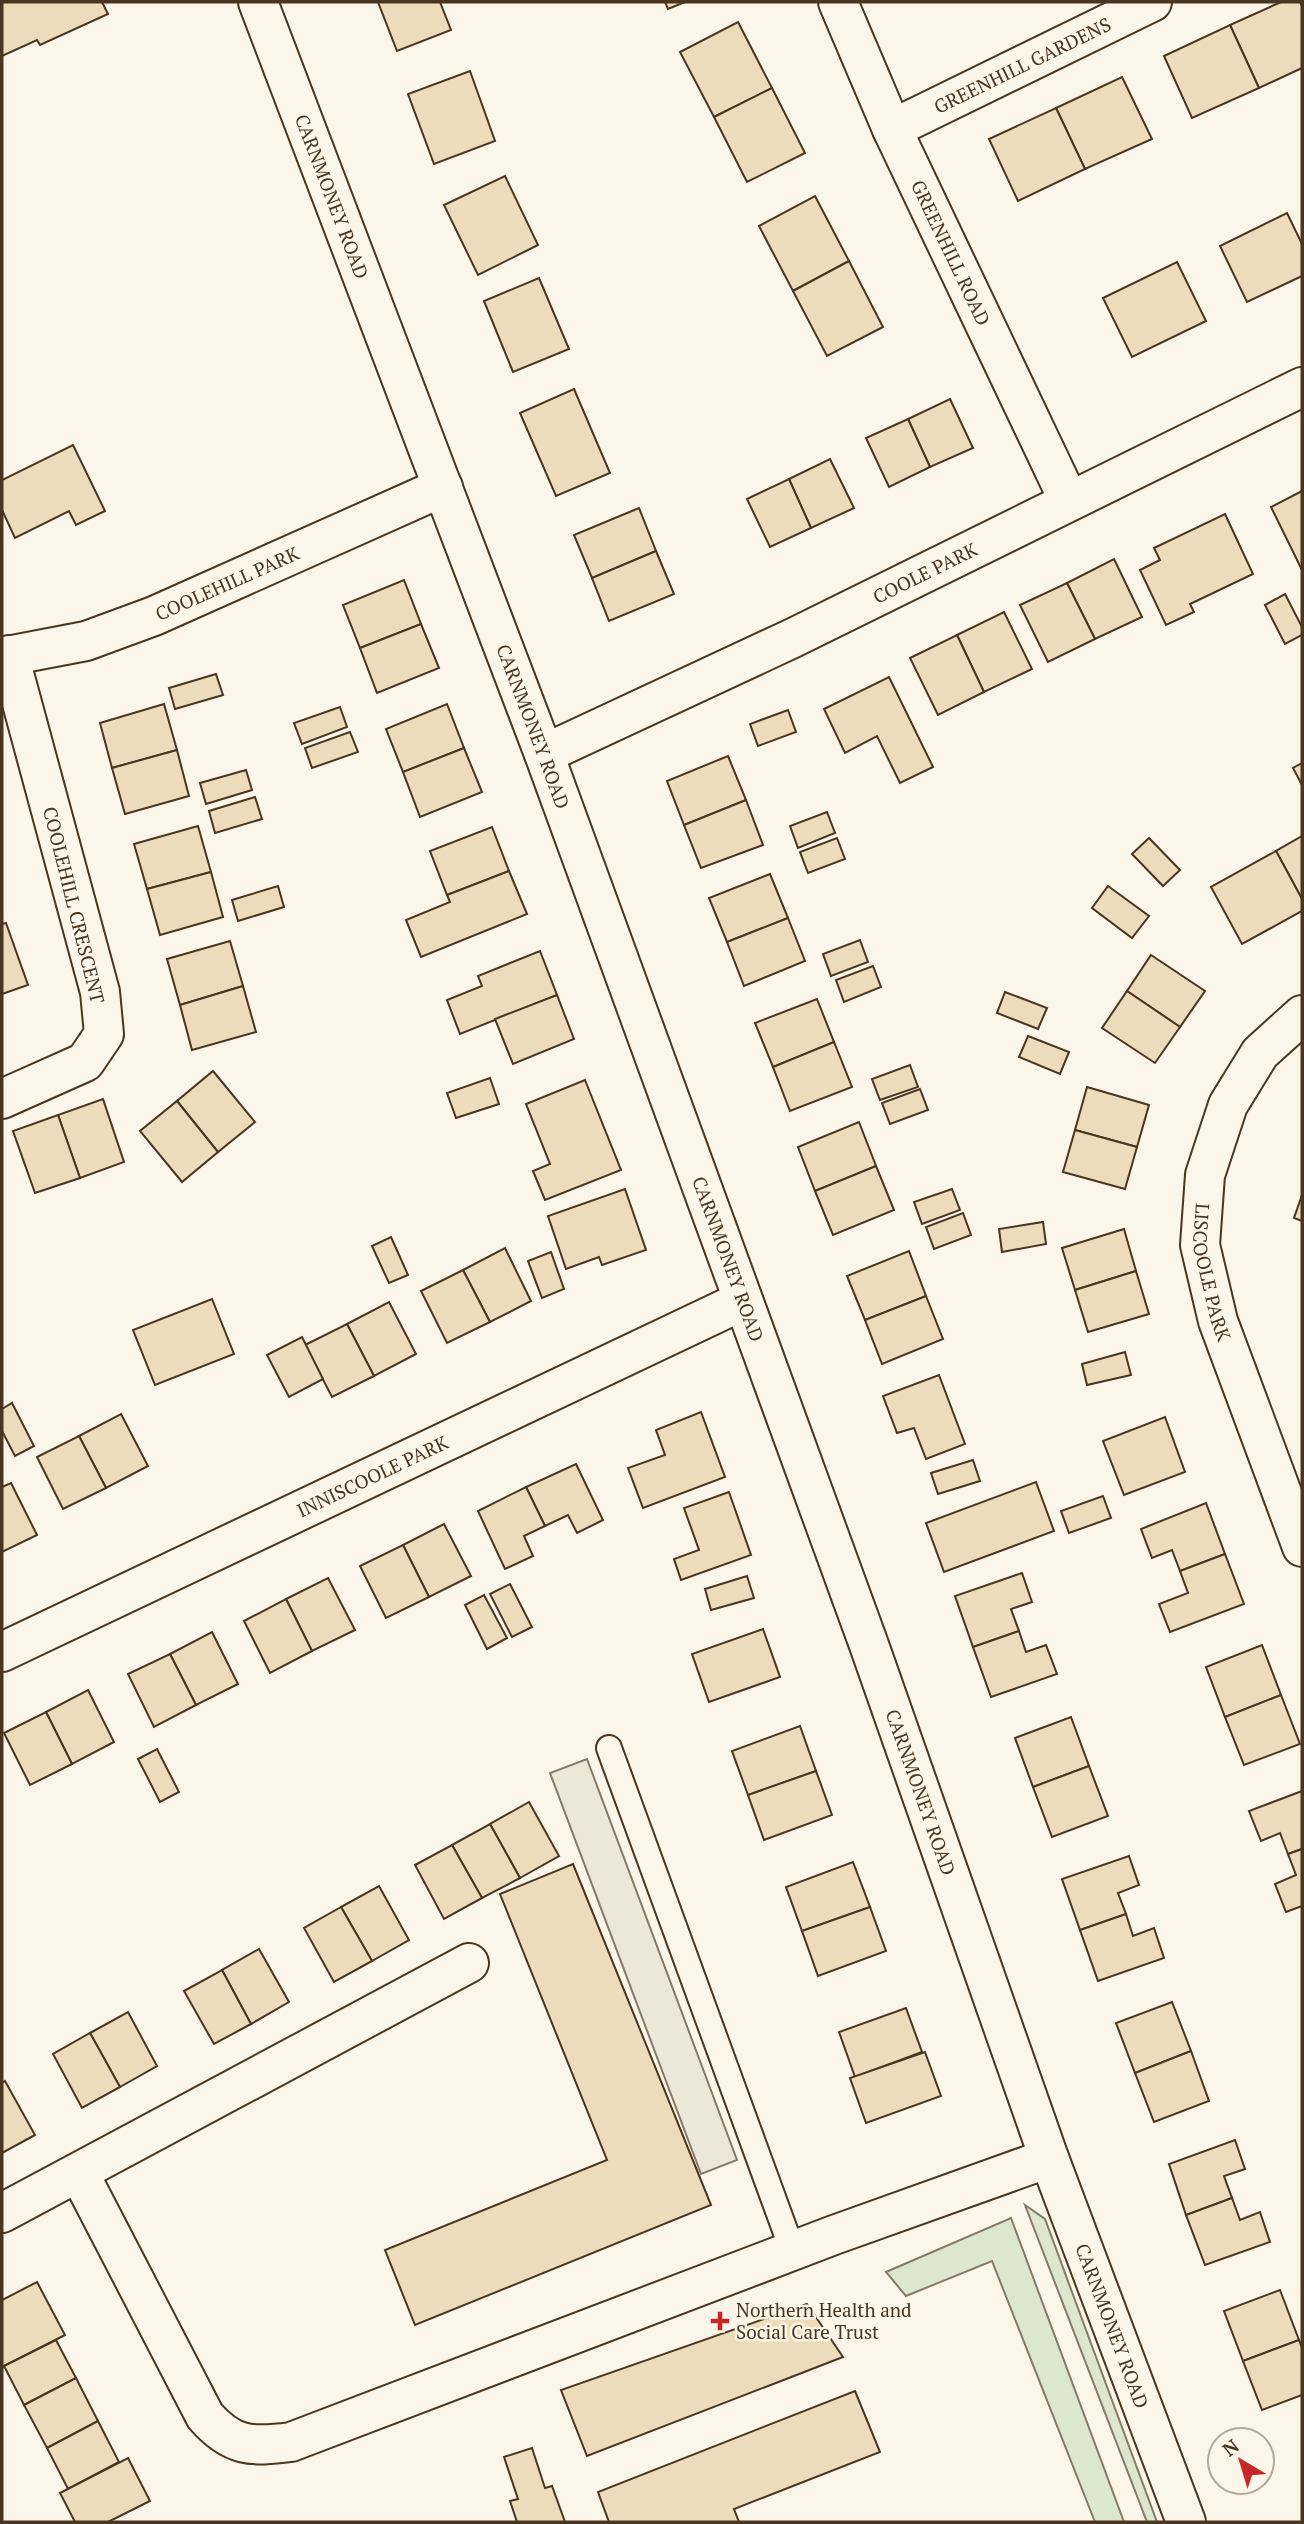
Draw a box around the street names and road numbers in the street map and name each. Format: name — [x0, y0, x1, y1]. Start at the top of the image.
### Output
street label: GREENHILL GARDENS — [929, 11, 1115, 119]
street label: CARNMONEY ROAD — [290, 110, 375, 282]
street label: GREENHILL ROAD — [906, 176, 997, 329]
street label: COOLE PARK — [869, 536, 982, 609]
street label: COOLEHILL PARK — [151, 540, 303, 626]
street label: CARNMONEY ROAD — [491, 640, 576, 812]
street label: COOLEHILL CRESCENT — [38, 804, 111, 1006]
street label: CARNMONEY ROAD — [687, 1173, 770, 1345]
street label: LISCOOLE PARK — [1188, 1202, 1238, 1345]
street label: INNISCOOLE PARK — [292, 1429, 453, 1522]
street label: CARNMONEY ROAD — [880, 1706, 962, 1878]
street label: CARNMONEY ROAD — [1070, 2240, 1155, 2412]

